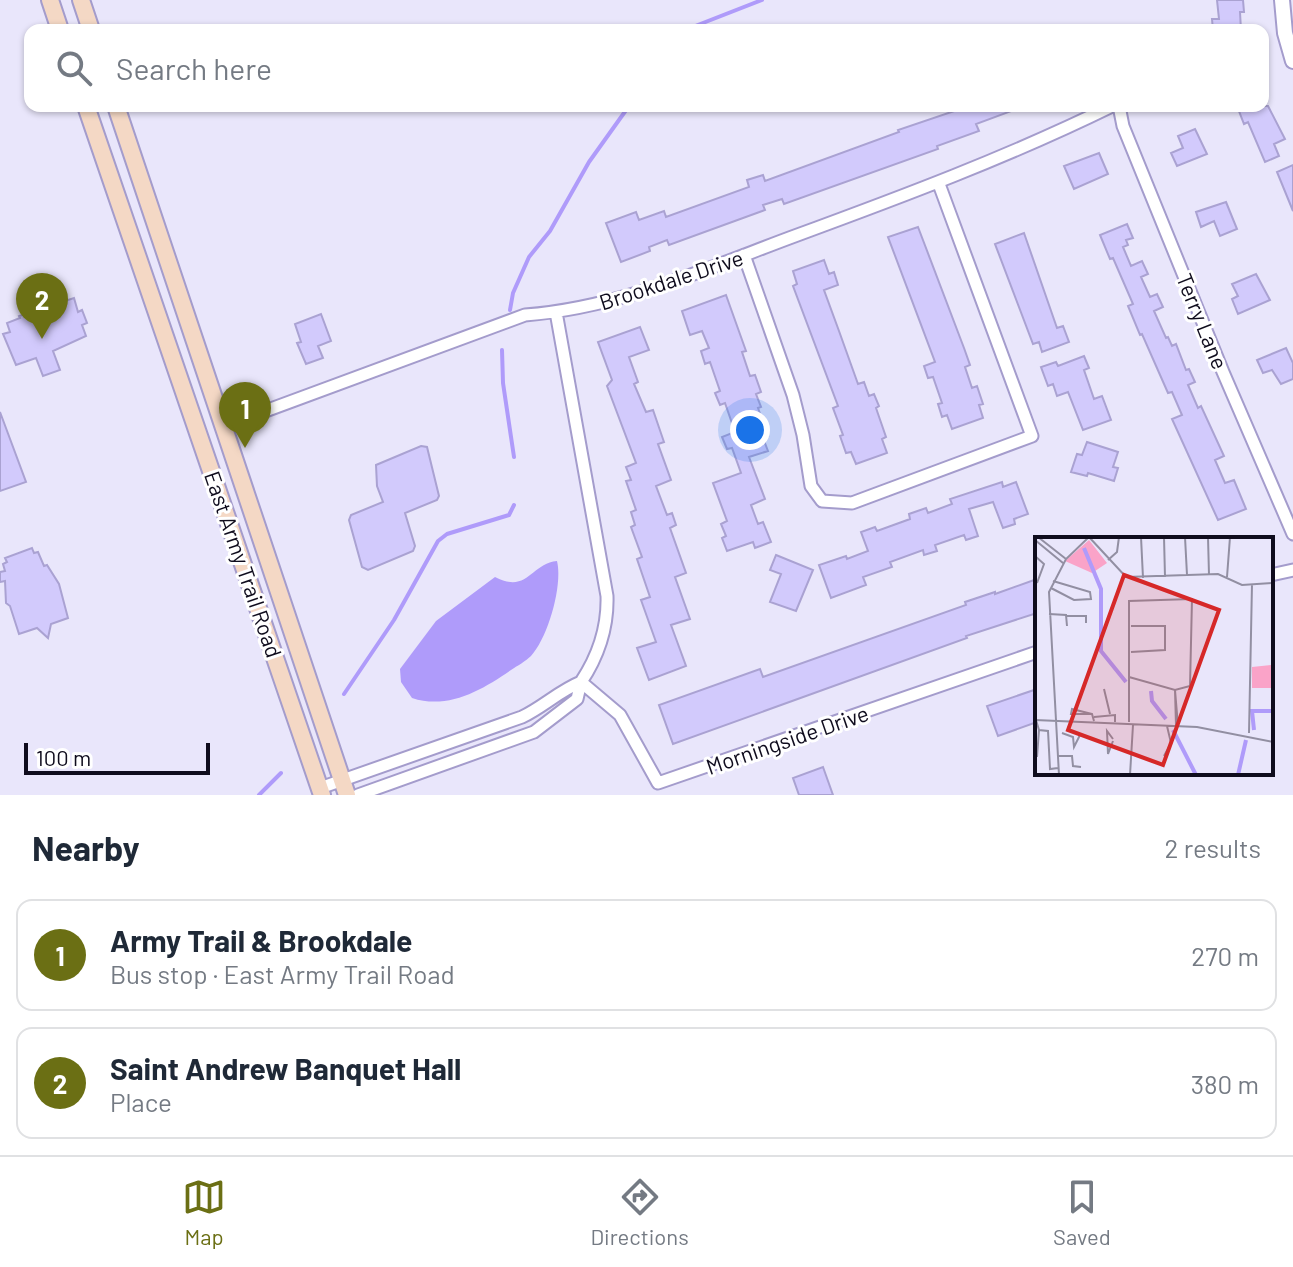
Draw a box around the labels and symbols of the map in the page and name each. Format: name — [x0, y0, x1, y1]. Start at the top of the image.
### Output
street label: Brookdale Drive — [596, 244, 746, 314]
street label: Terry Lane — [1172, 269, 1234, 373]
pin: 2 — [16, 273, 68, 339]
pin: 1 — [219, 382, 271, 448]
your location — [730, 410, 770, 450]
street label: East Army Trail Road — [200, 467, 288, 661]
inset map — [1035, 537, 1273, 775]
street label: Morningside Drive — [702, 699, 872, 779]
scale bar — [24, 739, 210, 775]

